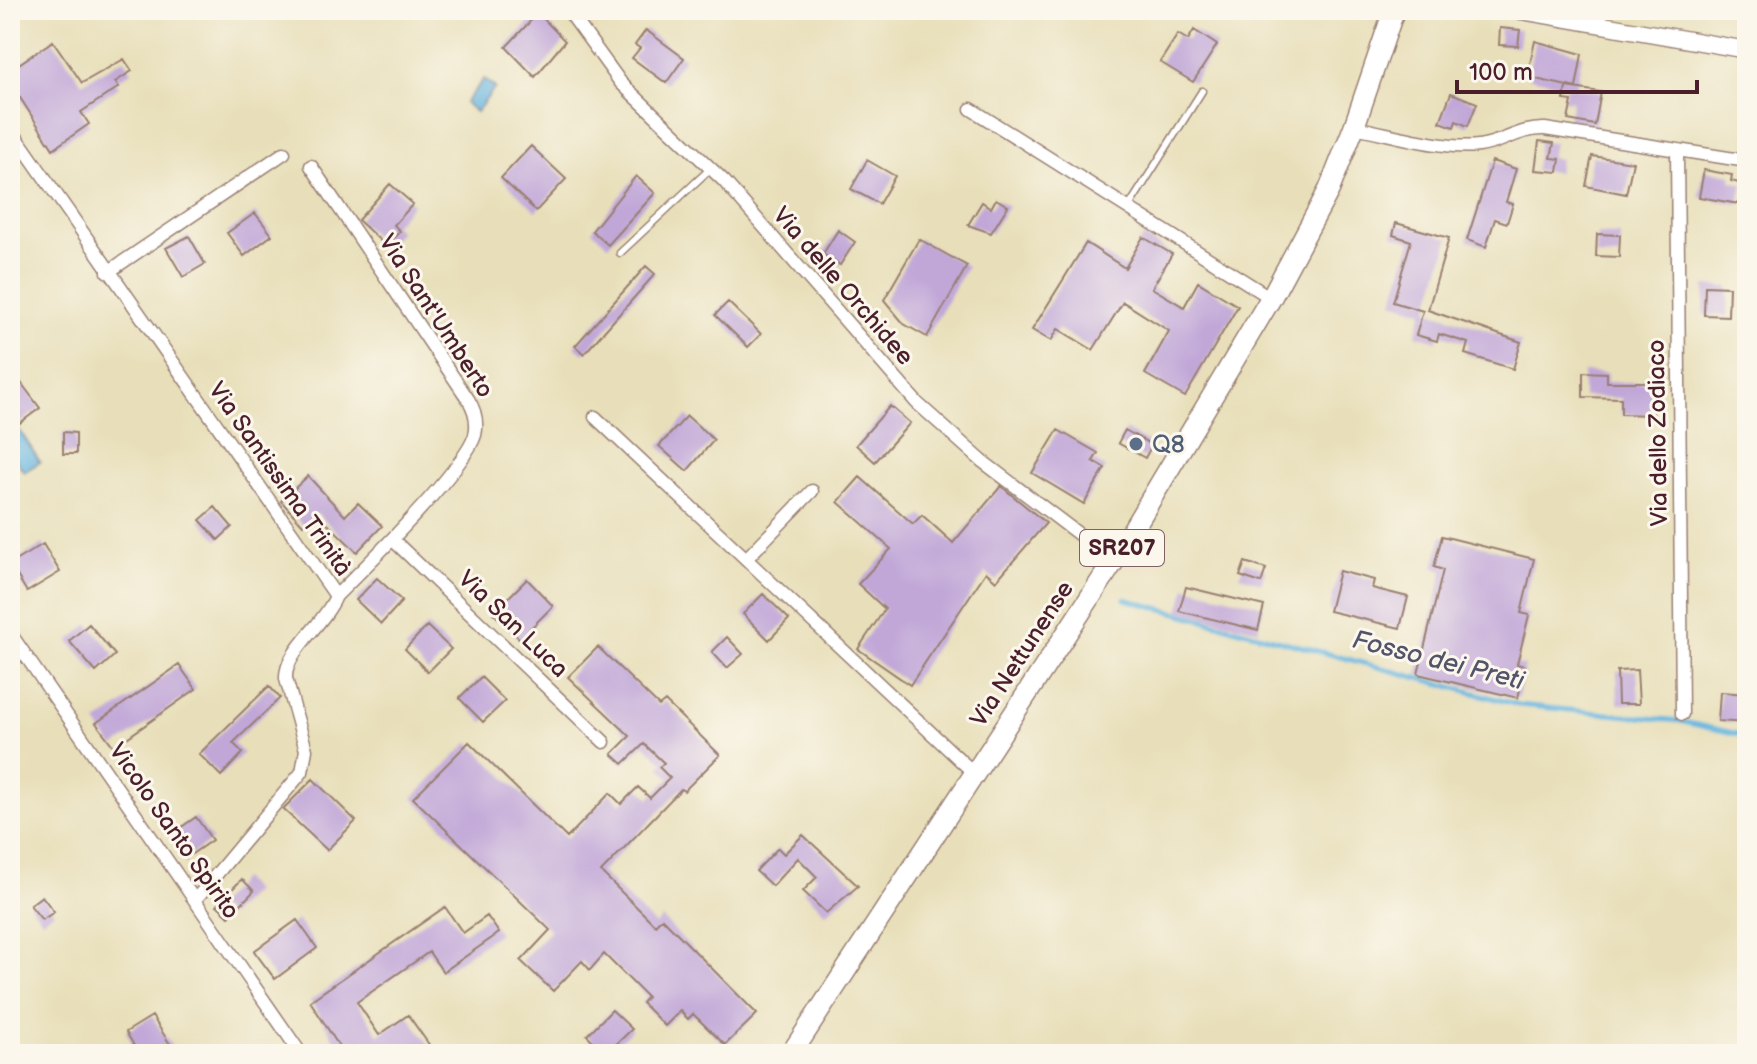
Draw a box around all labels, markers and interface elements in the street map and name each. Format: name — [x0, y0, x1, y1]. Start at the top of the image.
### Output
scale bar — [1457, 44, 1697, 94]
text: 100 m — [1469, 58, 1533, 87]
street label: Via delle Orchidee — [766, 201, 920, 371]
street label: Via Sant'Umberto — [372, 229, 500, 403]
street label: Via dello Zodiaco — [1642, 339, 1674, 527]
street label: Via Santissima Trinità — [202, 376, 358, 582]
place label: Q8 — [1152, 430, 1185, 459]
marker: Q8 — [1127, 435, 1145, 453]
road number: SR207 — [1080, 530, 1164, 566]
street label: Via San Luca — [452, 564, 574, 684]
street label: Via Nettunense — [964, 576, 1080, 732]
water label: Fosso dei Preti — [1349, 625, 1528, 698]
street label: Vicolo Santo Spirito — [102, 737, 246, 925]

